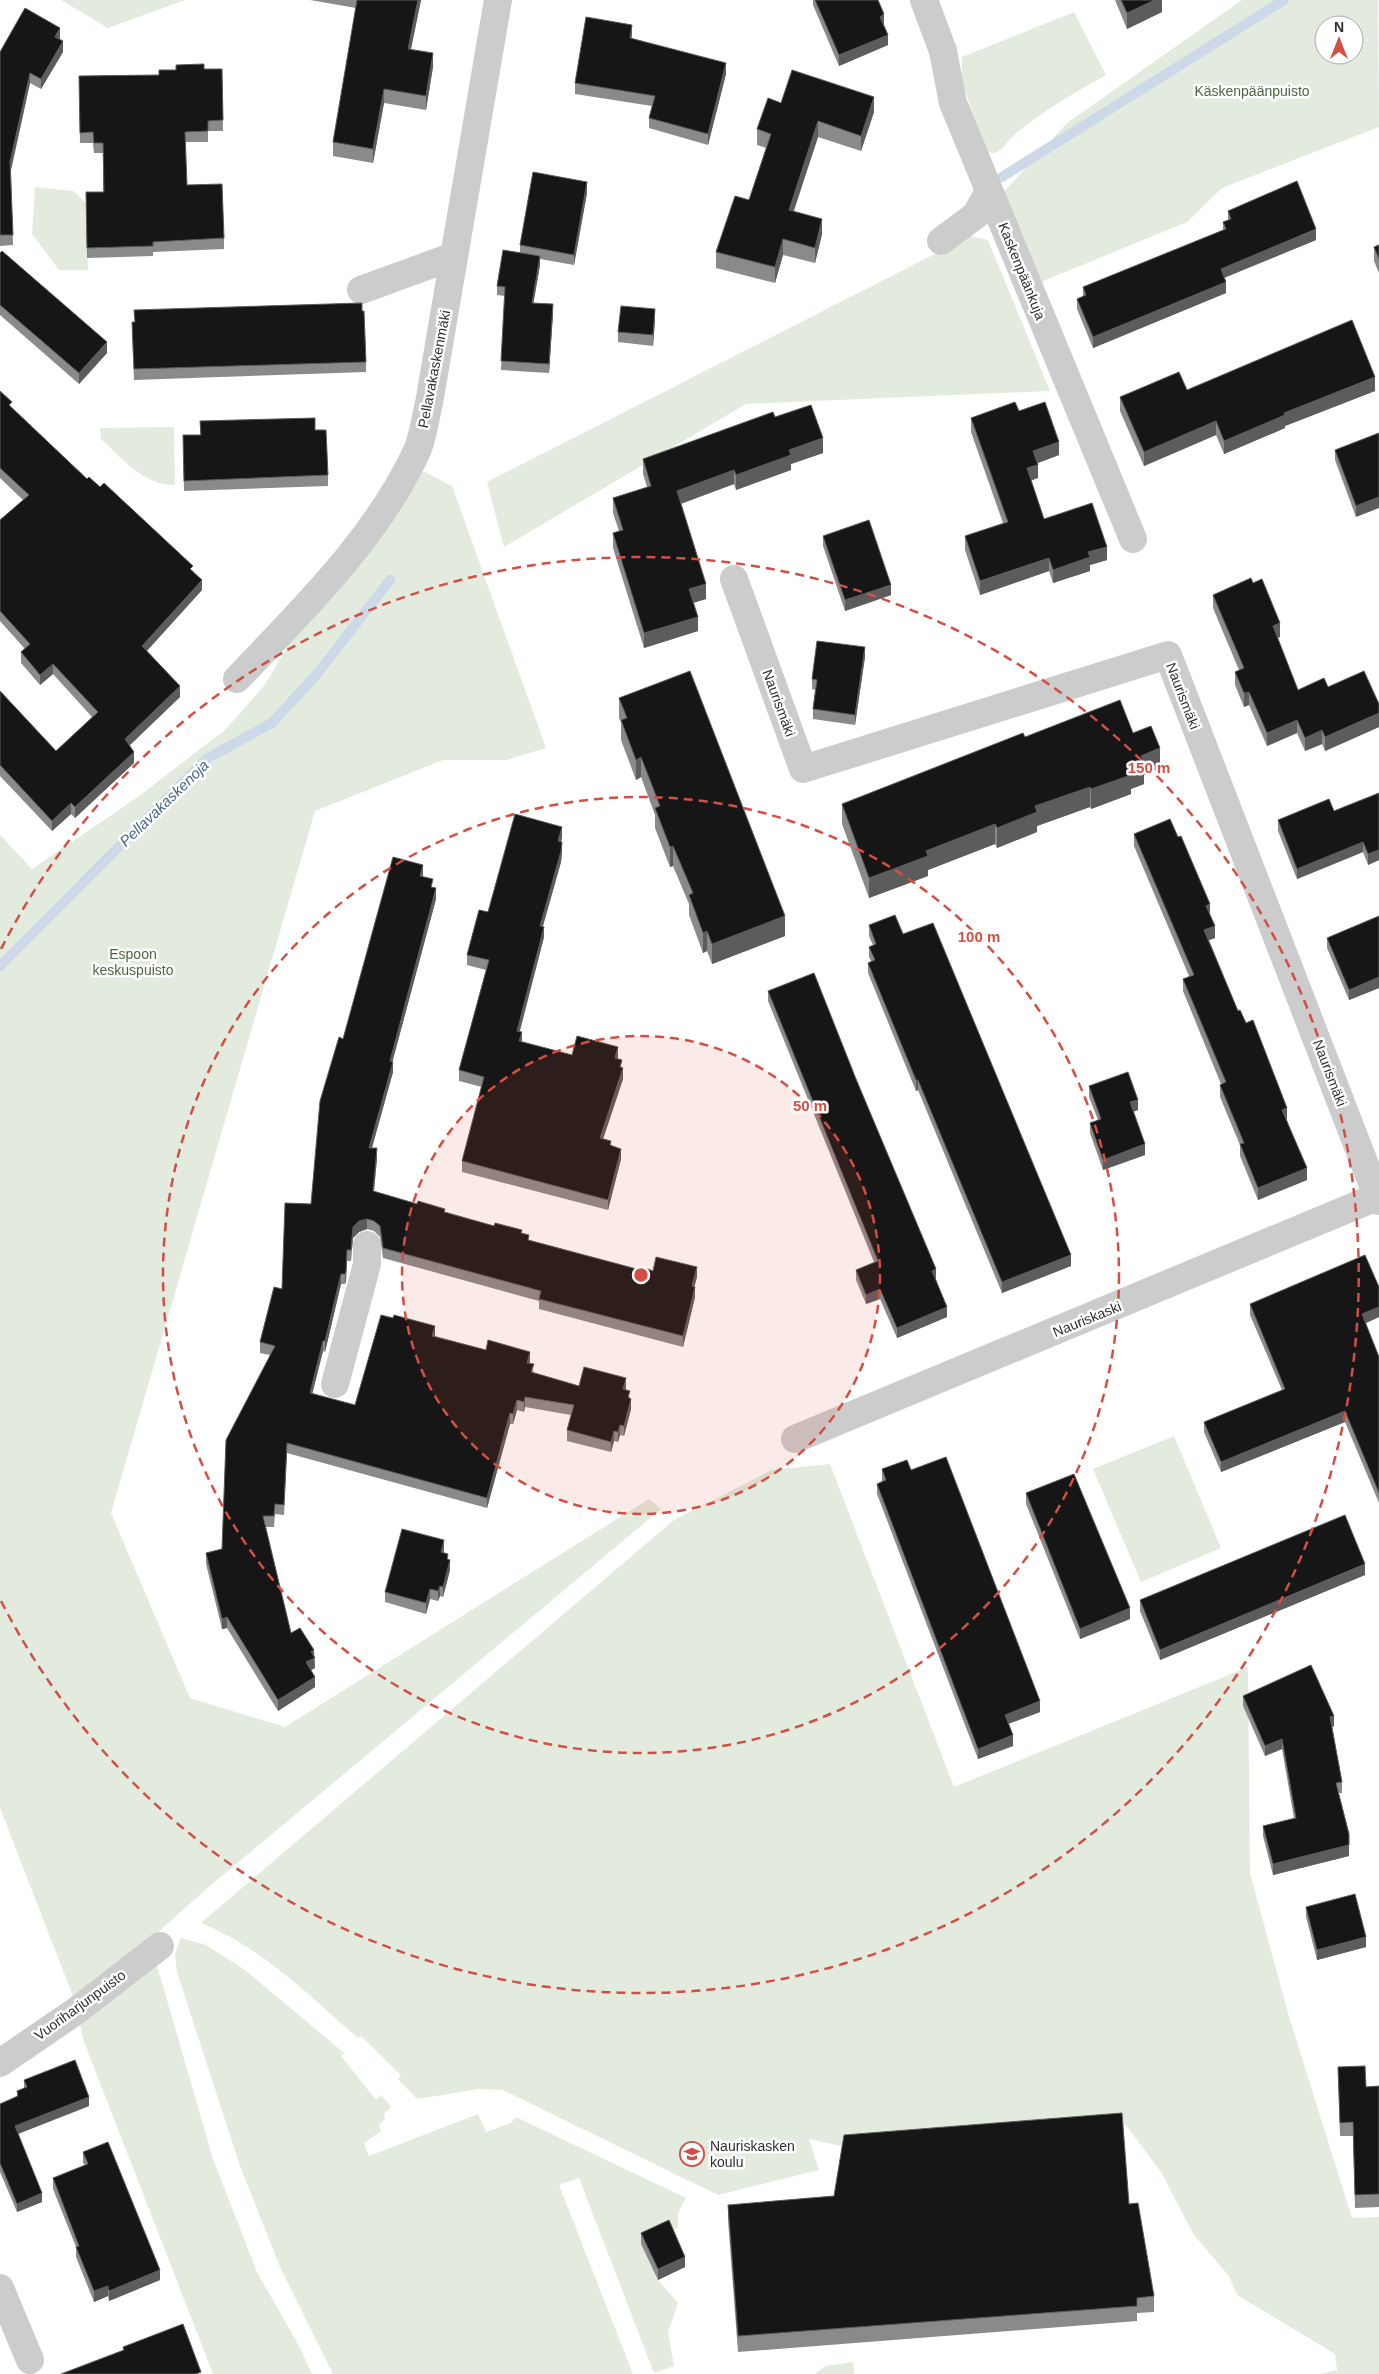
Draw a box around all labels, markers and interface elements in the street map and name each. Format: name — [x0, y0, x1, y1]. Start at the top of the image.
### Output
north arrow — [1314, 15, 1364, 65]
text: N — [1334, 19, 1344, 35]
park label: Käskenpäänpuisto — [1194, 83, 1310, 99]
street label: Kaskenpäänkuja — [995, 220, 1049, 322]
street label: Pellavakaskenmäki — [415, 309, 453, 429]
street label: Naurismäki — [1163, 660, 1203, 732]
street label: Naurismäki — [760, 667, 798, 739]
water label: Pellavakaskenoja — [116, 756, 212, 850]
text: 150 m — [1128, 759, 1170, 776]
text: 100 m — [958, 928, 1000, 945]
park label: Espoon keskuspuisto — [93, 946, 174, 978]
street label: Naurismäki — [1310, 1037, 1350, 1109]
text: 50 m — [793, 1097, 827, 1114]
centre of rings — [632, 1266, 650, 1284]
street label: Nauriskaski — [1050, 1298, 1124, 1340]
street label: Vuoriharjunpuisto — [31, 1967, 129, 2043]
place label: Nauriskasken koulu — [710, 2138, 795, 2170]
school or university icon: Nauriskasken koulu — [679, 2141, 705, 2167]

